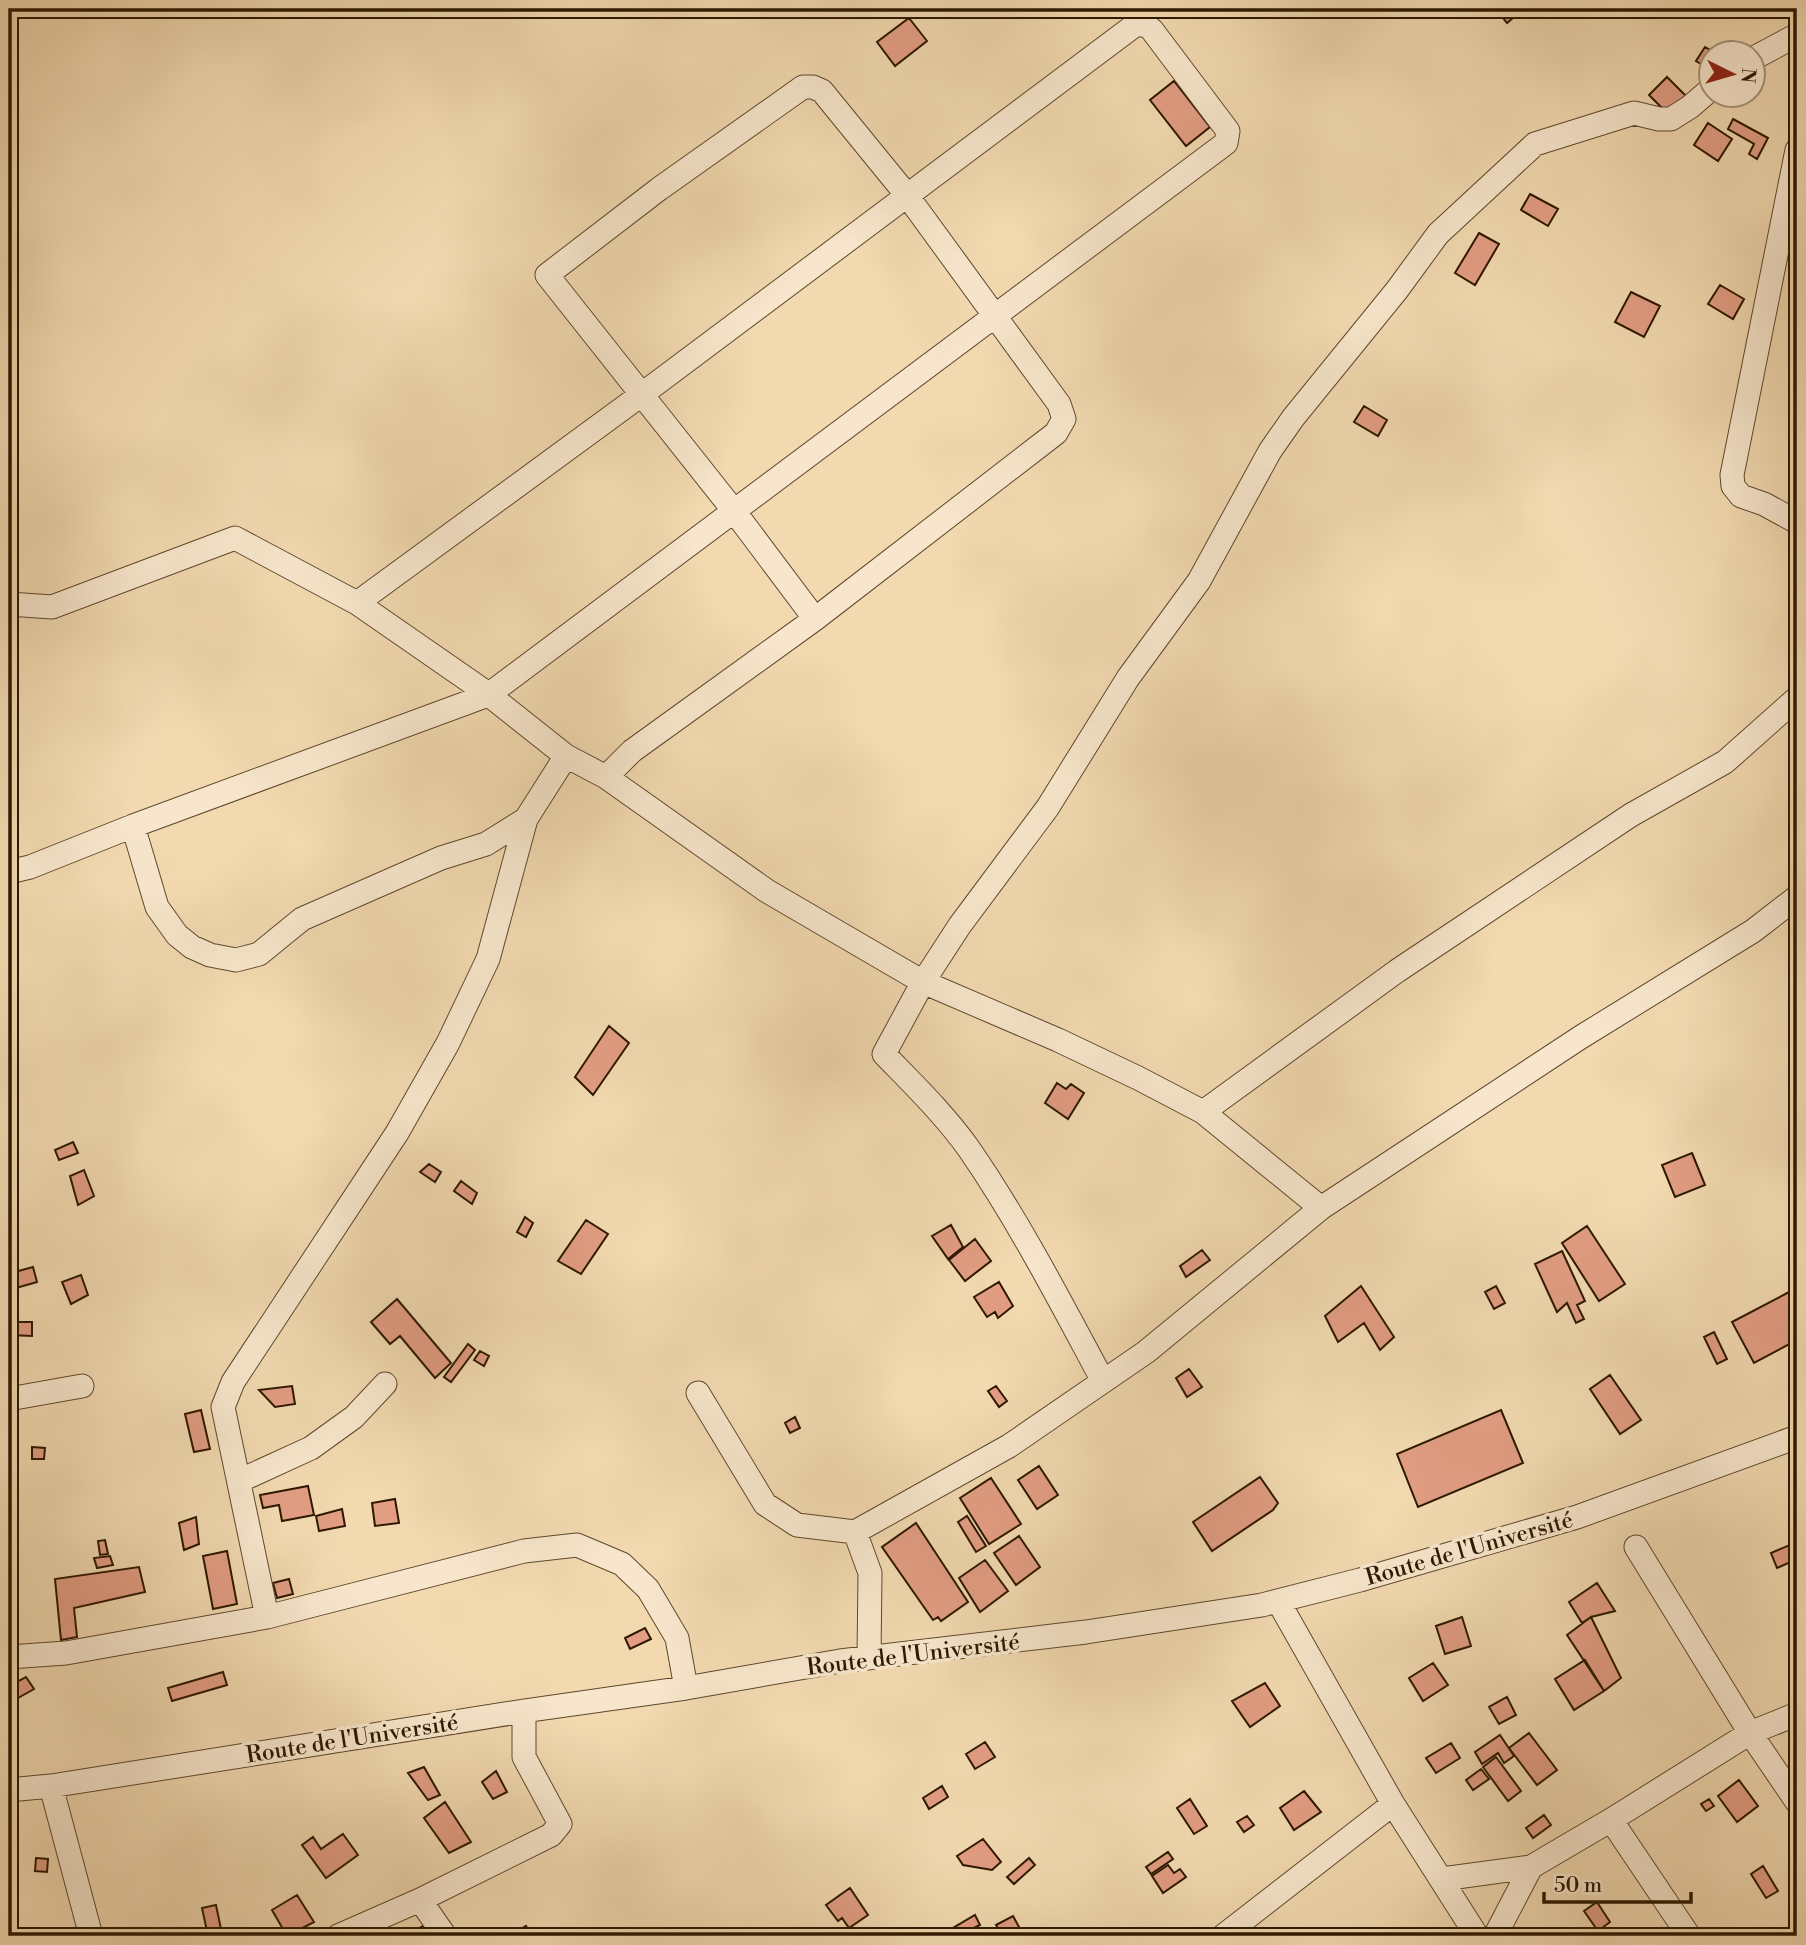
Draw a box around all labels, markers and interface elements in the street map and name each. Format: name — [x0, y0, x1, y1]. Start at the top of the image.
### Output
north arrow — [1698, 38, 1768, 108]
text: N — [1735, 67, 1761, 84]
street label: Route de l'Université — [1362, 1506, 1576, 1592]
street label: Route de l'Université — [805, 1628, 1021, 1682]
street label: Route de l'Université — [244, 1708, 460, 1770]
scale bar — [1544, 1861, 1690, 1905]
text: 50 m — [1554, 1873, 1602, 1899]

